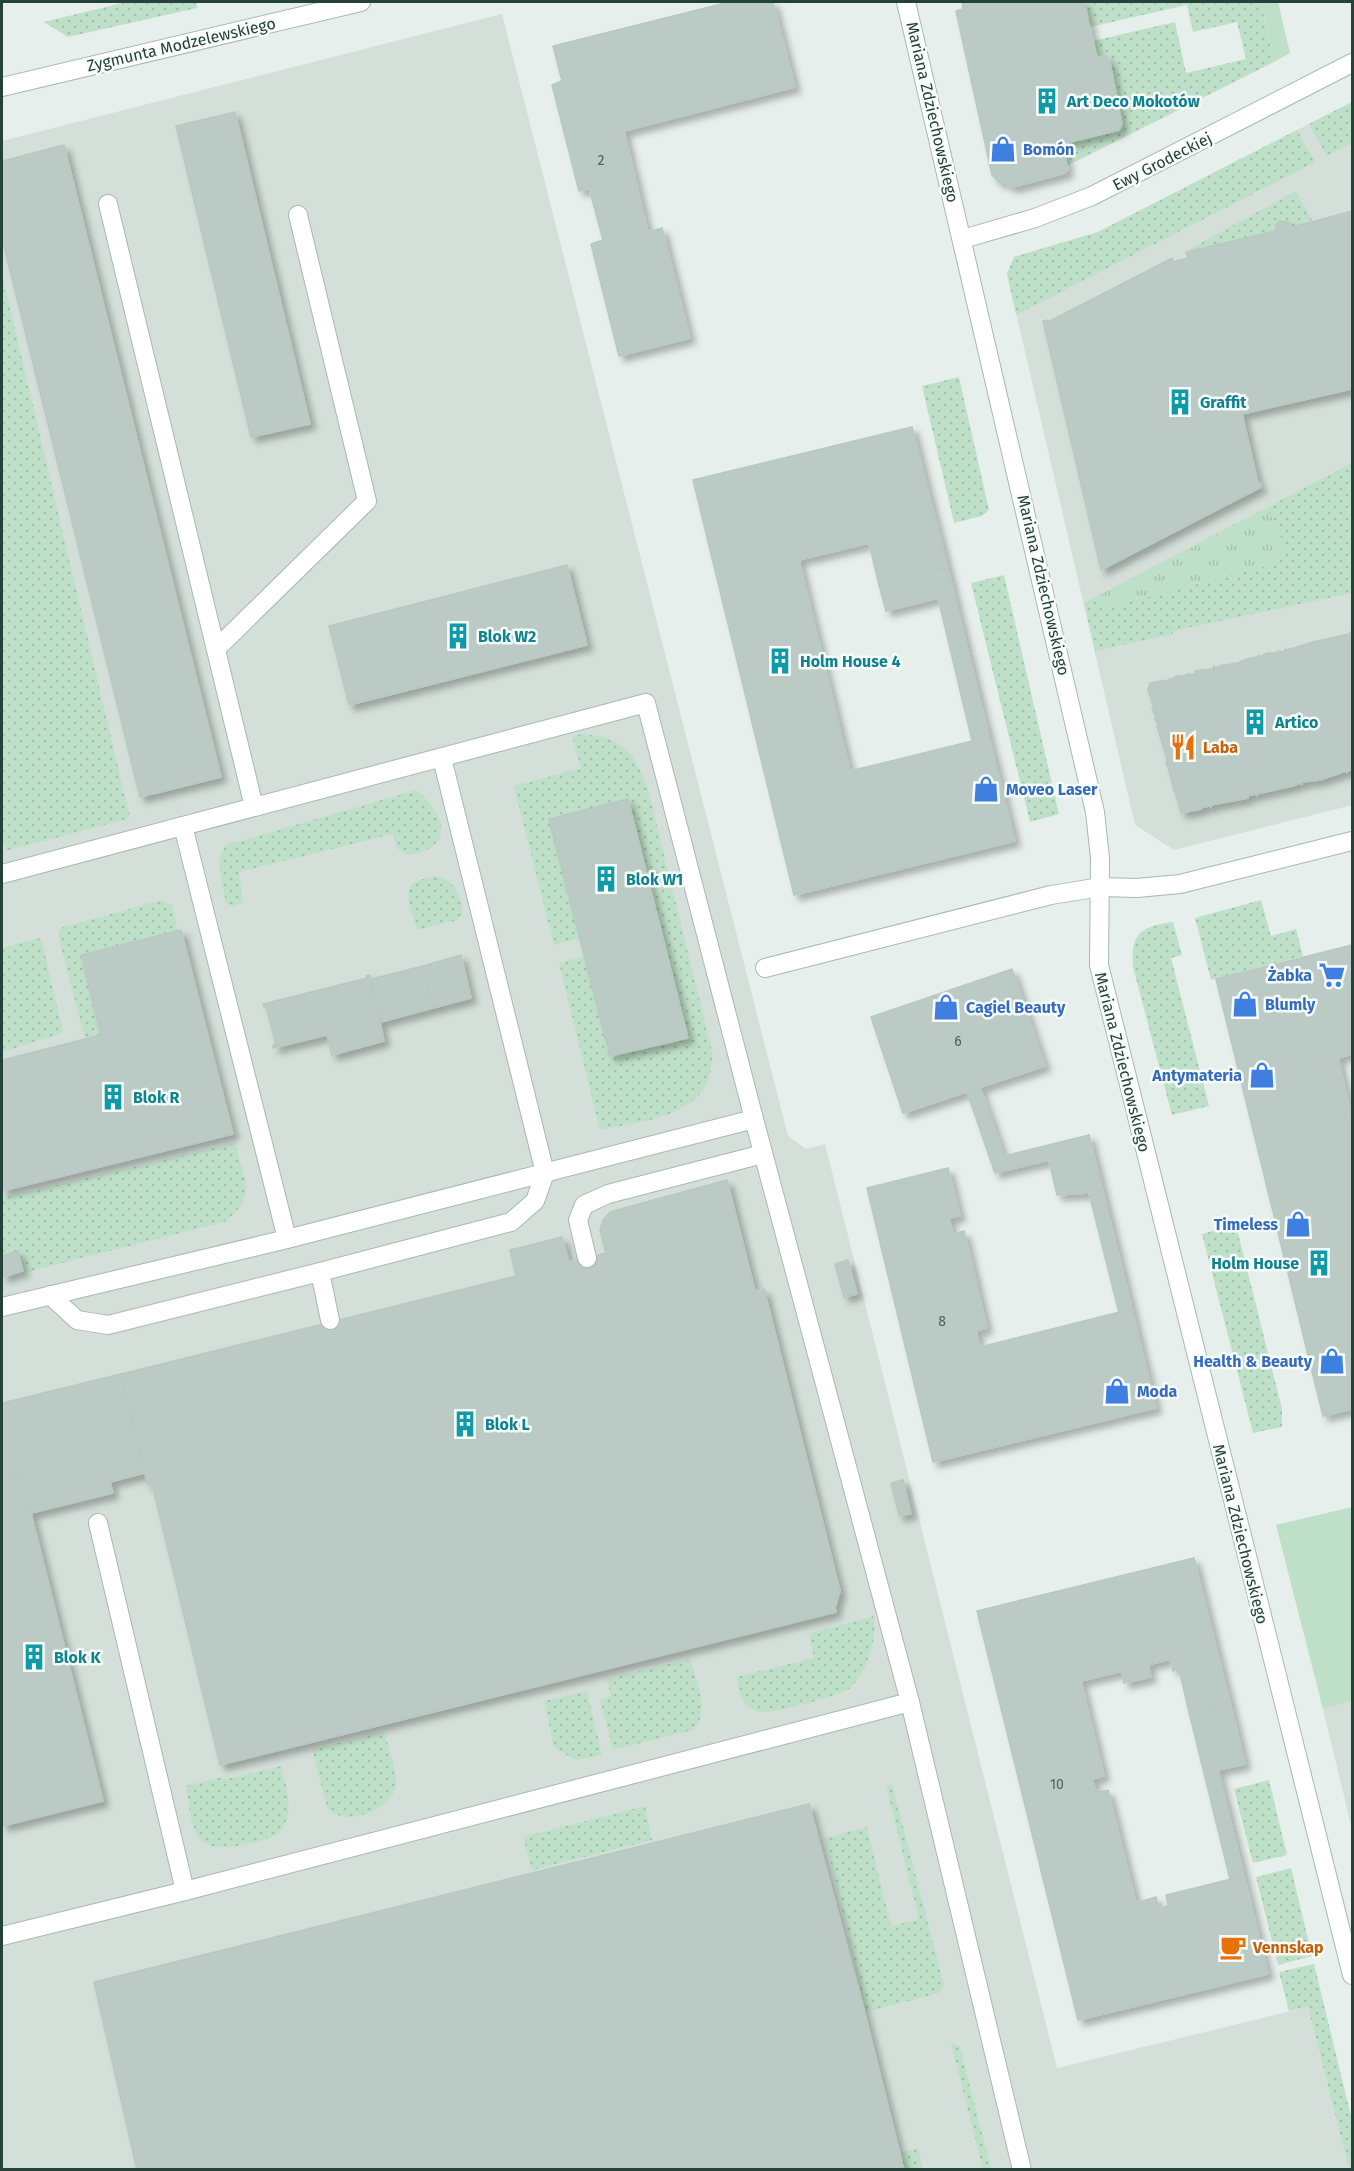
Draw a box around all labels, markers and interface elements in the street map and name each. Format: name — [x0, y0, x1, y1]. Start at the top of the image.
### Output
street label: Zygmunta Modzelewskiego — [85, 13, 277, 75]
street label: Mariana Zdziechowskiego — [902, 20, 963, 204]
building icon: Art Deco Mokotów — [1032, 86, 1062, 116]
place label: Art Deco Mokotów — [1066, 92, 1200, 111]
street label: Ewy Grodeckiej — [1109, 128, 1215, 195]
shop icon: Bomón — [988, 134, 1018, 164]
place label: Bomón — [1023, 140, 1074, 159]
house number: 2 — [598, 152, 605, 169]
building icon: Graffit — [1165, 387, 1195, 417]
place label: Graffit — [1200, 393, 1247, 412]
street label: Mariana Zdziechowskiego — [1013, 493, 1074, 677]
building icon: Blok W2 — [443, 621, 473, 651]
place label: Blok W2 — [478, 627, 536, 646]
building icon: Holm House 4 — [765, 646, 795, 676]
place label: Holm House 4 — [800, 652, 901, 671]
building icon: Artico — [1240, 707, 1270, 737]
place label: Artico — [1274, 713, 1318, 732]
restaurant icon: Laba — [1168, 732, 1198, 762]
place label: Laba — [1203, 738, 1238, 757]
shop icon: Moveo Laser — [971, 774, 1001, 804]
place label: Moveo Laser — [1006, 780, 1098, 799]
building icon: Blok W1 — [591, 864, 621, 894]
place label: Blok W1 — [626, 870, 683, 889]
supermarket icon: Żabka — [1317, 960, 1347, 990]
place label: Żabka — [1268, 966, 1312, 985]
street label: Mariana Zdziechowskiego — [1091, 970, 1154, 1154]
shop icon: Blumly — [1230, 989, 1260, 1019]
shop icon: Cagiel Beauty — [931, 992, 961, 1022]
place label: Blumly — [1265, 995, 1316, 1014]
place label: Cagiel Beauty — [966, 998, 1066, 1017]
house number: 6 — [954, 1033, 962, 1050]
shop icon: Antymateria — [1247, 1060, 1277, 1090]
place label: Antymateria — [1151, 1066, 1242, 1085]
building icon: Blok R — [98, 1082, 128, 1112]
place label: Blok R — [133, 1088, 180, 1107]
shop icon: Timeless — [1283, 1209, 1313, 1239]
place label: Timeless — [1214, 1215, 1278, 1234]
building icon: Holm House — [1304, 1248, 1334, 1278]
place label: Holm House — [1211, 1254, 1299, 1273]
house number: 8 — [938, 1313, 946, 1330]
shop icon: Health & Beauty — [1317, 1346, 1347, 1376]
place label: Health & Beauty — [1193, 1352, 1313, 1371]
shop icon: Moda — [1102, 1376, 1132, 1406]
place label: Moda — [1137, 1382, 1178, 1401]
building icon: Blok L — [450, 1409, 480, 1439]
place label: Blok L — [485, 1415, 530, 1434]
street label: Mariana Zdziechowskiego — [1209, 1442, 1272, 1626]
building icon: Blok K — [19, 1642, 49, 1672]
place label: Blok K — [54, 1648, 102, 1667]
house number: 10 — [1050, 1776, 1064, 1793]
cafe icon: Vennskap — [1218, 1932, 1248, 1962]
place label: Vennskap — [1252, 1938, 1324, 1957]

